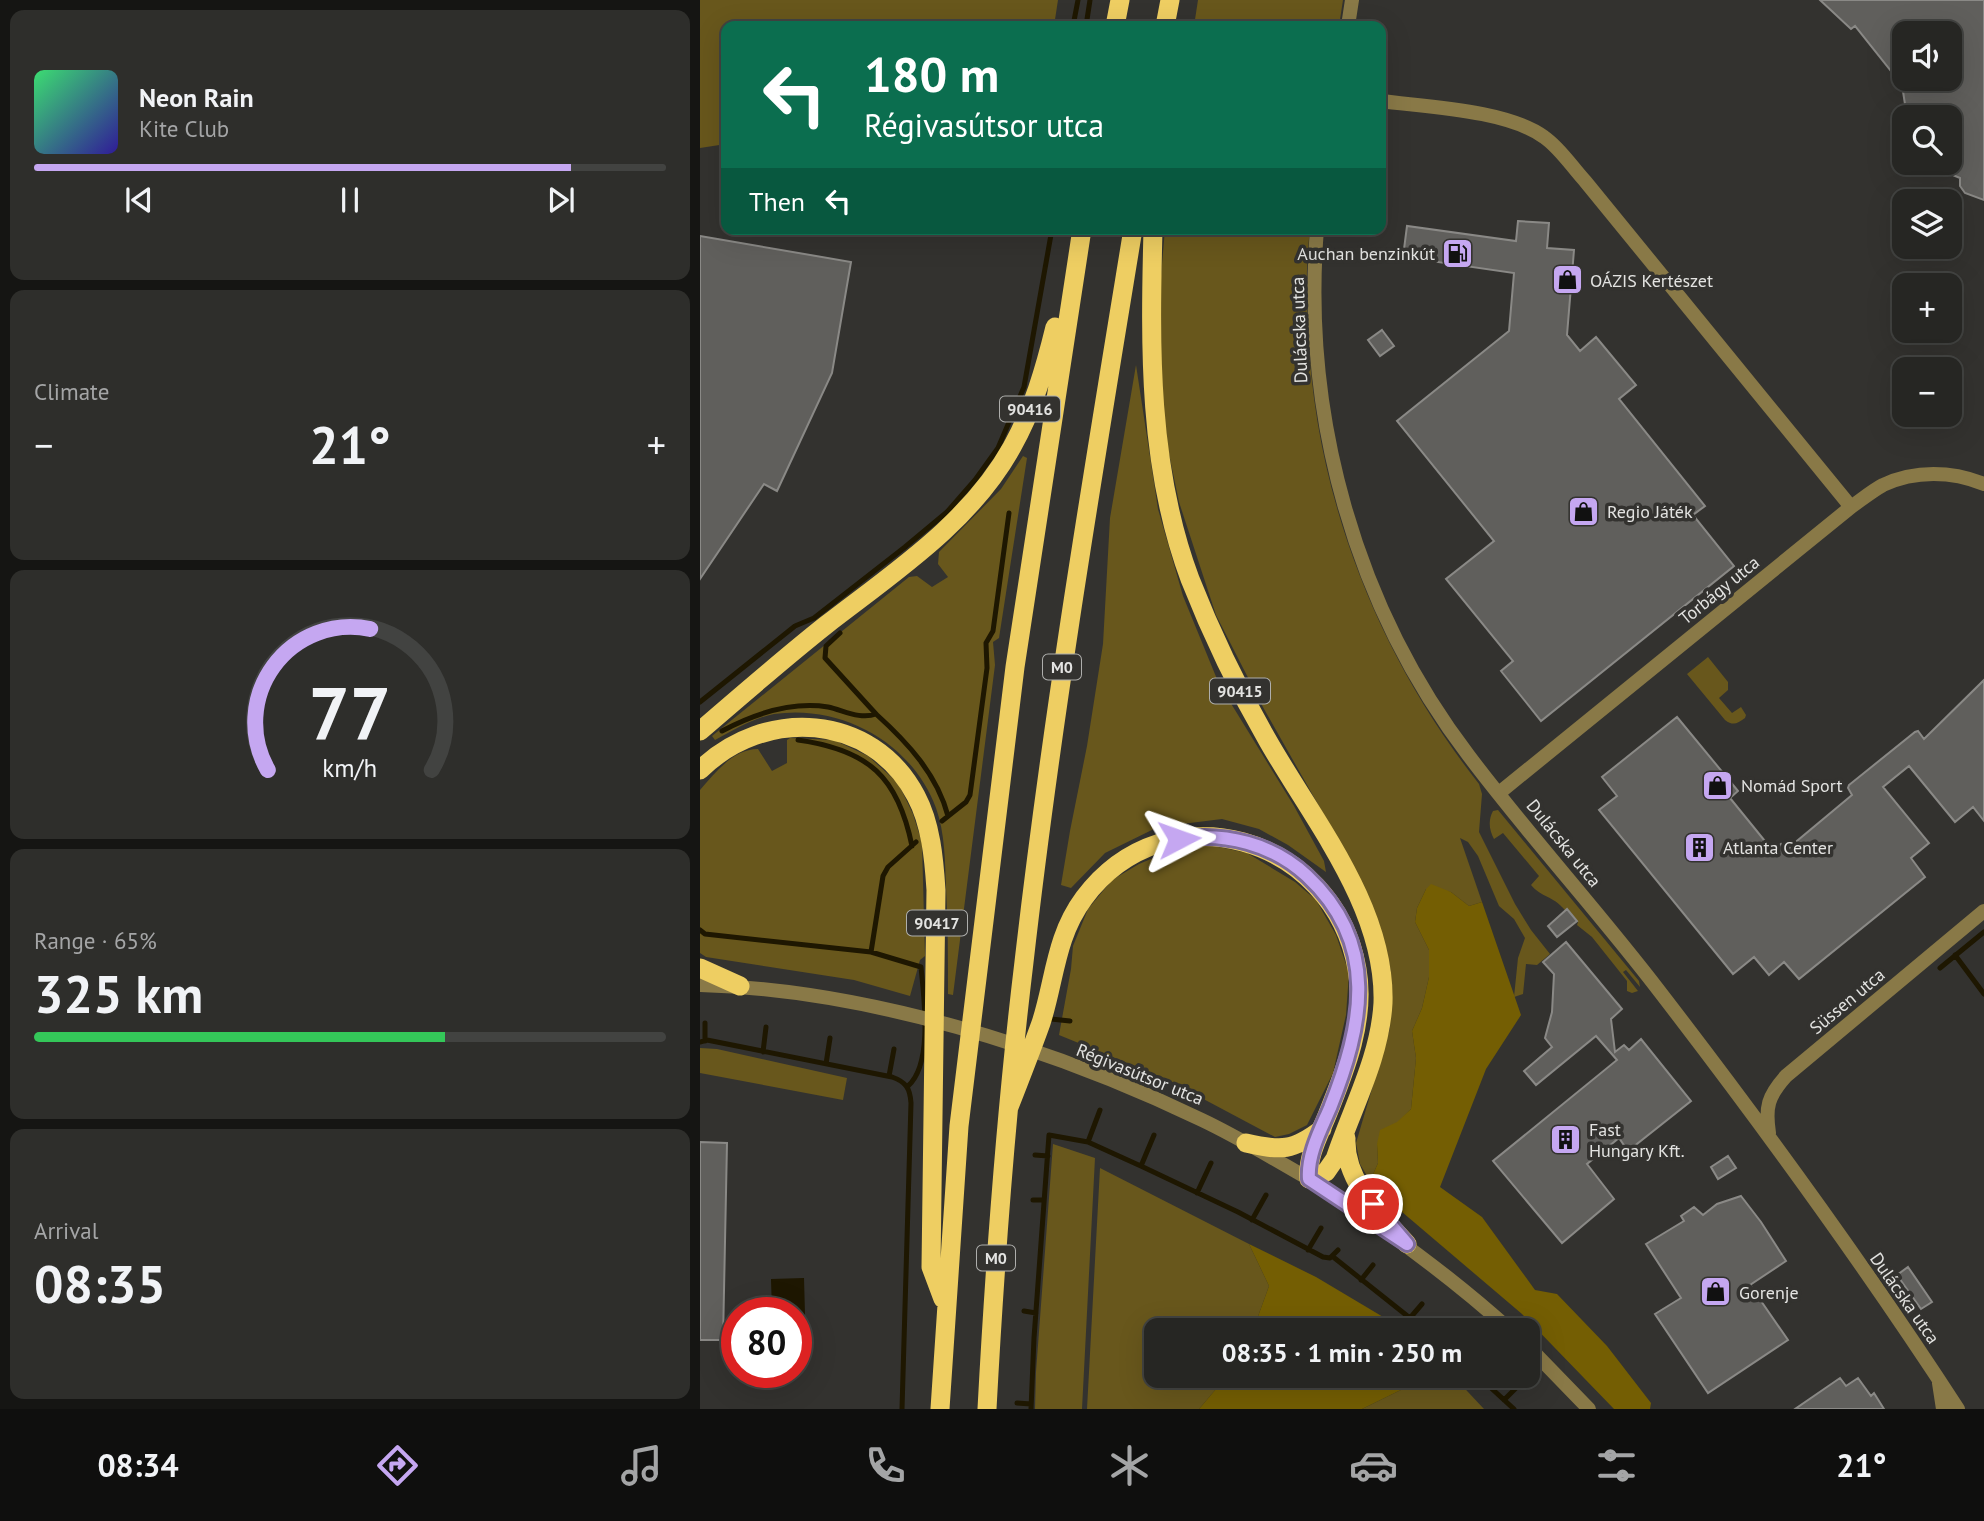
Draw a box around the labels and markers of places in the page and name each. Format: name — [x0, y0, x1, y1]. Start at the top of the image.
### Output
fuel station icon: Auchan benzinkút — [1441, 236, 1475, 270]
place label: Auchan benzinkút — [1297, 242, 1435, 265]
shop icon: OÁZIS Kertészet — [1550, 263, 1584, 297]
place label: OÁZIS Kertészet — [1590, 269, 1713, 292]
shop icon: Regio Játék — [1567, 494, 1601, 528]
place label: Regio Játék — [1607, 500, 1693, 523]
shop icon: Nomád Sport — [1701, 768, 1735, 802]
place label: Nomád Sport — [1741, 774, 1843, 797]
building icon: Atlanta Center — [1683, 830, 1717, 864]
place label: Atlanta Center — [1723, 836, 1833, 859]
place label: Fast Hungary Kft. — [1589, 1118, 1685, 1162]
building icon: Fast Hungary Kft. — [1549, 1122, 1583, 1156]
pin — [1343, 1174, 1403, 1234]
shop icon: Gorenje — [1699, 1275, 1733, 1309]
place label: Gorenje — [1739, 1281, 1799, 1304]

